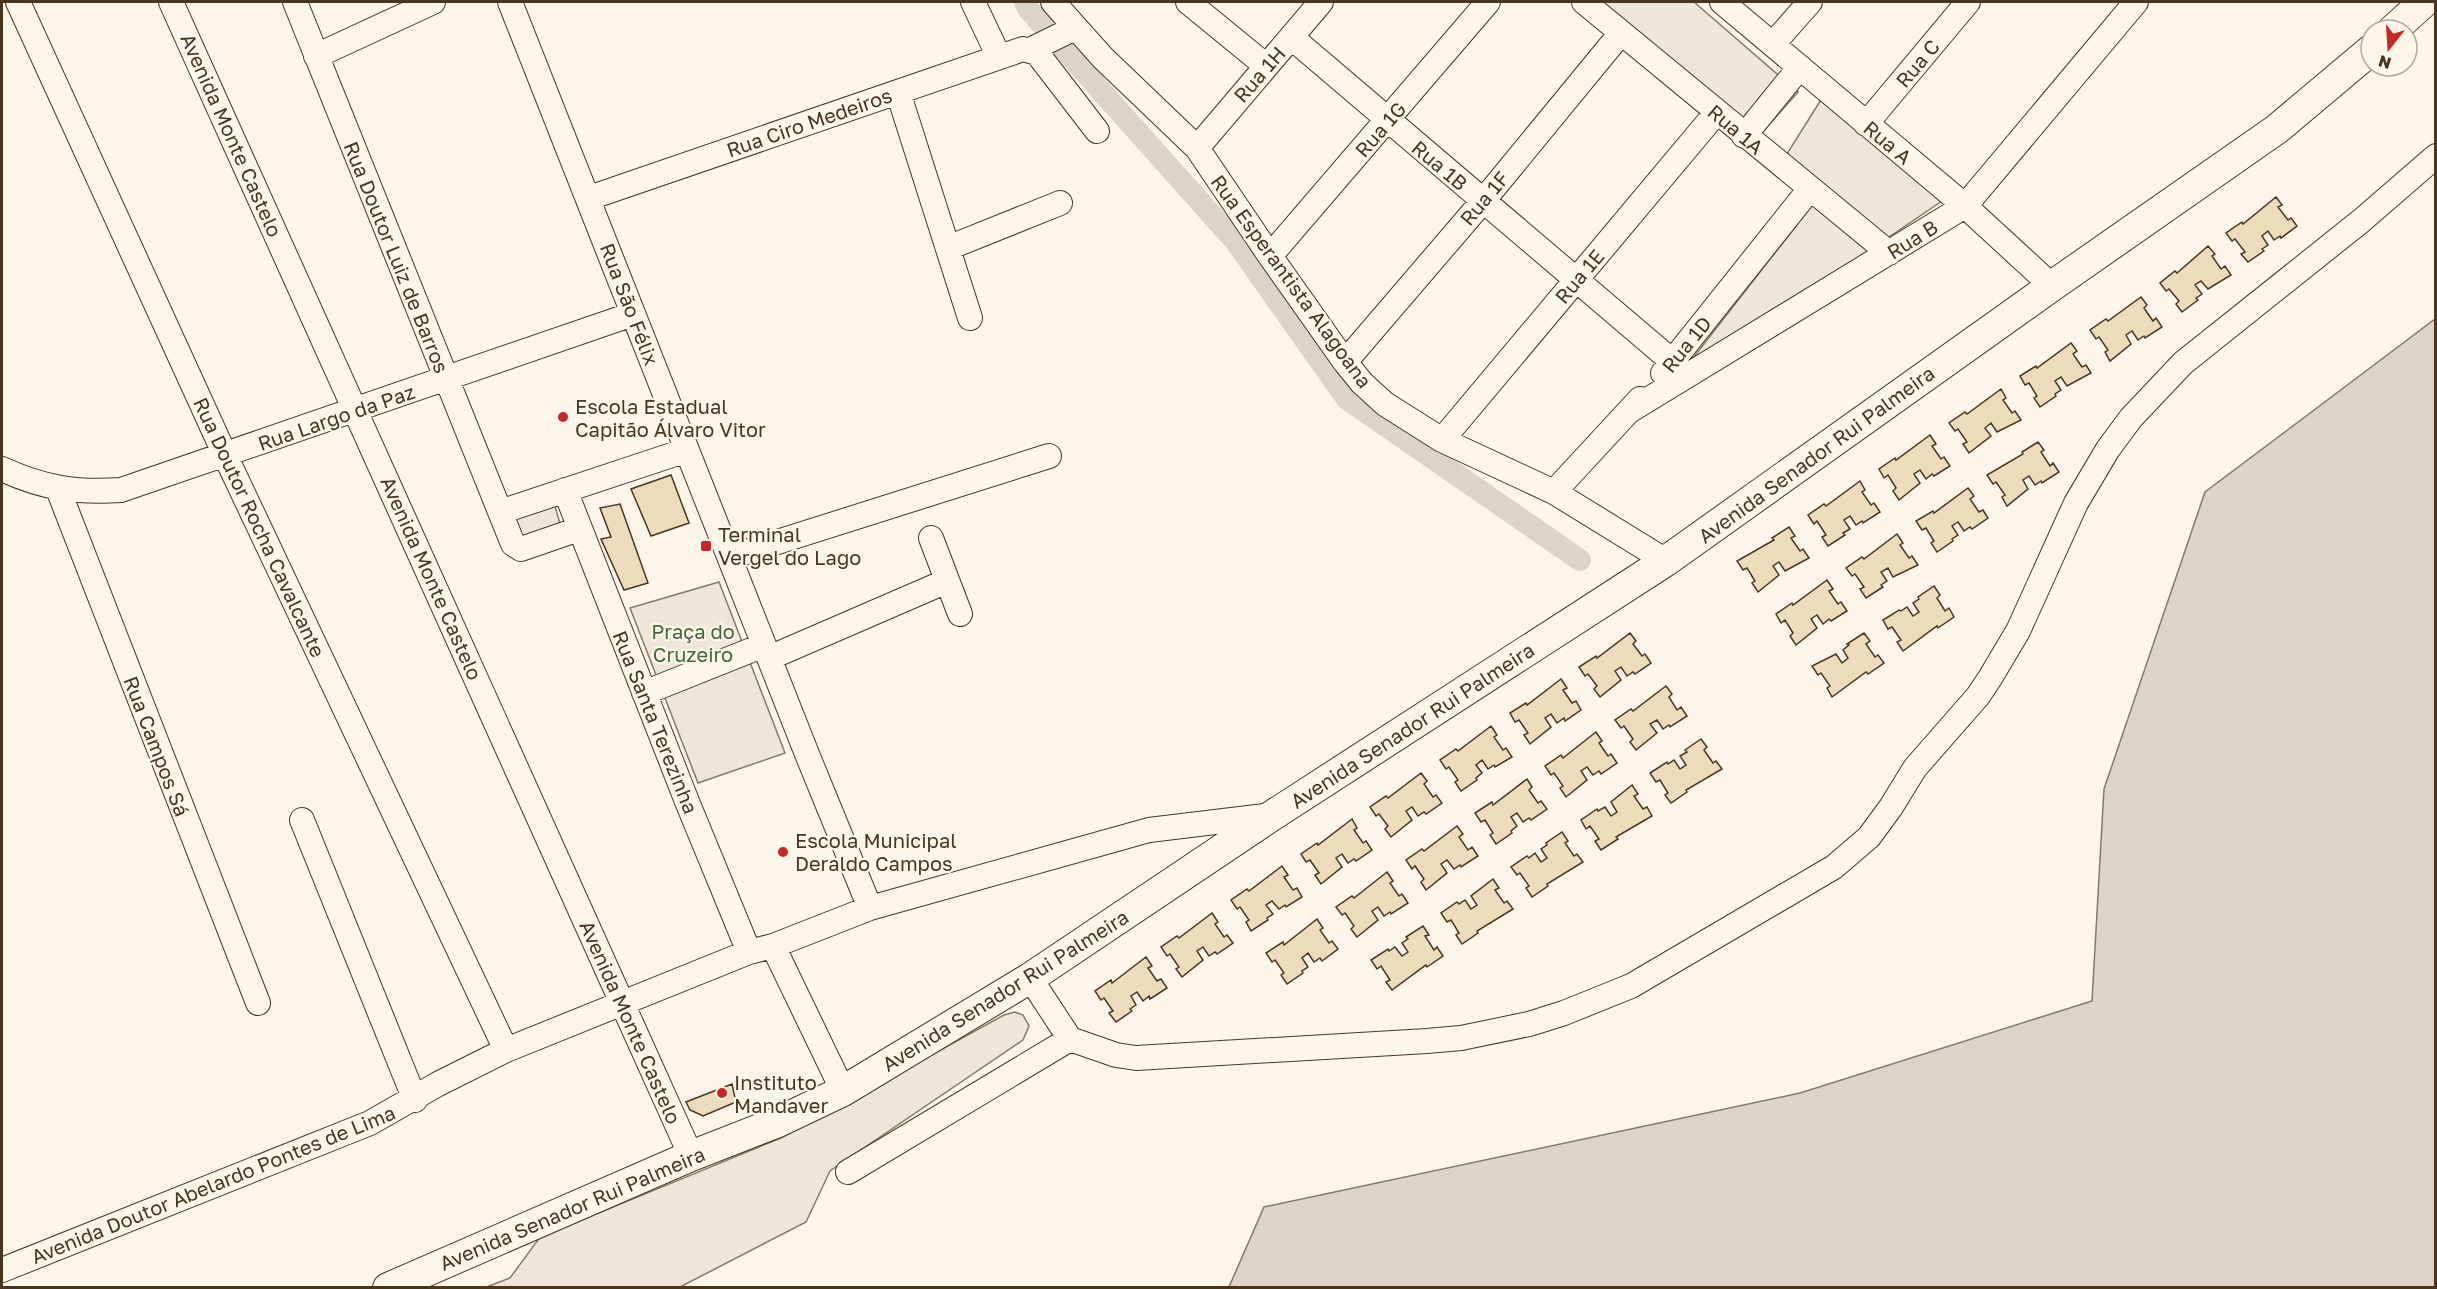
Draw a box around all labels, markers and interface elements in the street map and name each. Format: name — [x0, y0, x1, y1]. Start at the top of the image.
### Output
north arrow — [2359, 18, 2419, 78]
street label: Avenida Monte Castelo — [176, 30, 288, 240]
street label: Rua C — [1890, 34, 1944, 92]
street label: Rua 1H — [1228, 41, 1290, 107]
text: N — [2376, 51, 2393, 74]
street label: Rua Ciro Medeiros — [723, 82, 895, 162]
street label: Rua 1G — [1349, 96, 1411, 162]
street label: Rua 1A — [1704, 99, 1768, 159]
street label: Rua A — [1859, 115, 1917, 169]
street label: Rua 1B — [1408, 135, 1472, 195]
street label: Rua Doutor Luiz de Barros — [339, 138, 455, 376]
street label: Rua 1F — [1454, 166, 1514, 230]
street label: Rua Esperantista Alagoana — [1207, 170, 1377, 392]
street label: Rua B — [1882, 214, 1942, 264]
street label: Rua São Félix — [596, 240, 664, 368]
street label: Rua 1E — [1549, 244, 1609, 308]
street label: Rua 1D — [1656, 311, 1716, 377]
street label: Avenida Senador Rui Palmeira — [1693, 360, 1939, 548]
street label: Rua Largo da Paz — [254, 379, 418, 455]
street label: Rua Doutor Rocha Cavalcante — [189, 393, 331, 661]
place label: Escola Estadual Capitão Álvaro Vitor — [575, 394, 766, 441]
marker: Escola Estadual Capitão Álvaro Vitor — [556, 410, 570, 424]
street label: Avenida Monte Castelo — [376, 473, 488, 683]
place label: Terminal Vergel do Lago — [718, 522, 861, 569]
marker: Terminal Vergel do Lago — [699, 539, 713, 553]
park label: Praça do Cruzeiro — [651, 619, 735, 666]
street label: Rua Santa Terezinha — [608, 627, 704, 817]
street label: Avenida Senador Rui Palmeira — [1286, 637, 1538, 813]
street label: Rua Campos Sá — [119, 673, 195, 819]
place label: Escola Municipal Deraldo Campos — [795, 828, 957, 875]
marker: Escola Municipal Deraldo Campos — [776, 845, 790, 859]
street label: Avenida Senador Rui Palmeira — [877, 904, 1133, 1076]
street label: Avenida Monte Castelo — [575, 917, 687, 1127]
place label: Instituto Mandaver — [734, 1070, 828, 1117]
marker: Instituto Mandaver — [715, 1086, 729, 1100]
street label: Avenida Doutor Abelardo Pontes de Lima — [27, 1100, 399, 1268]
street label: Avenida Senador Rui Palmeira — [436, 1141, 708, 1275]

